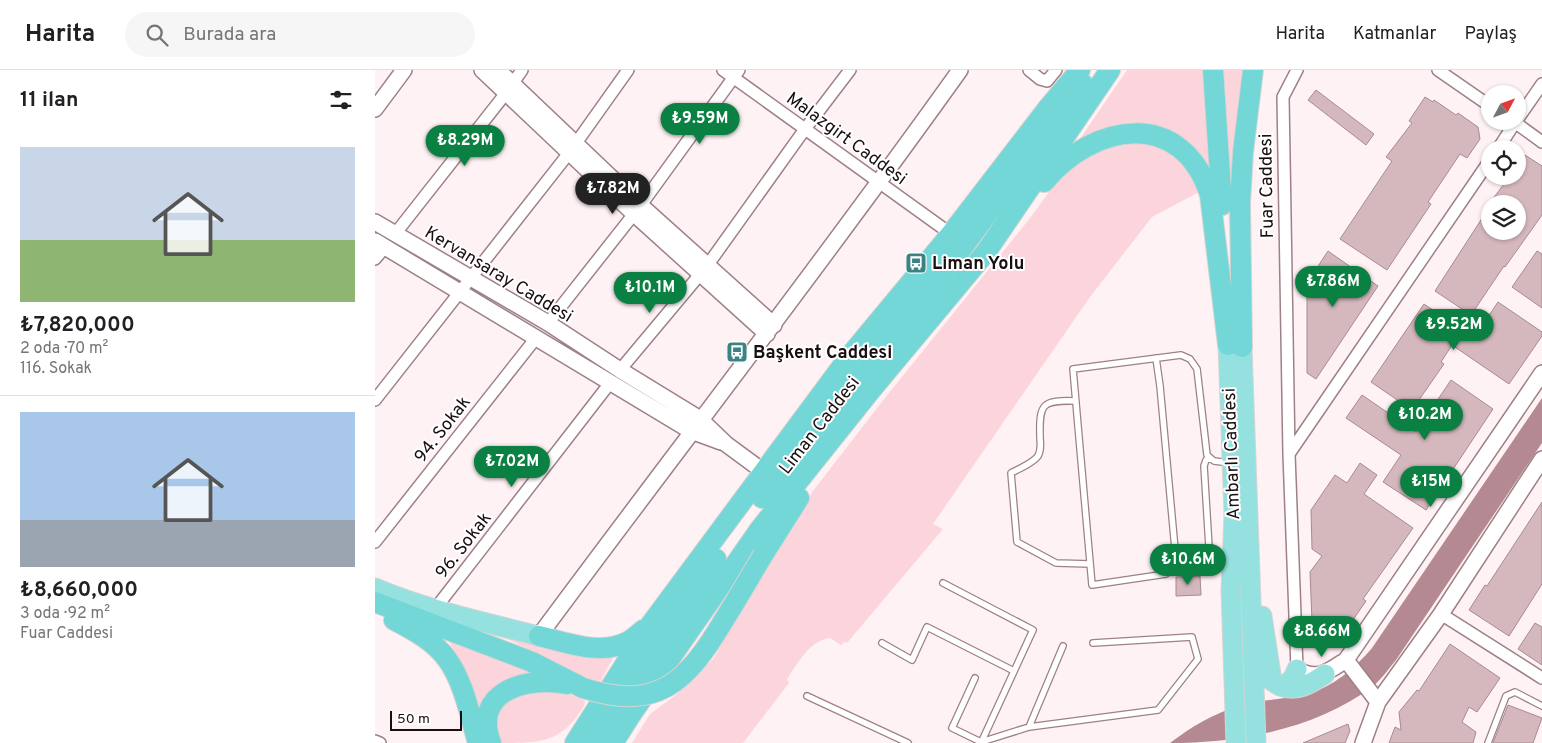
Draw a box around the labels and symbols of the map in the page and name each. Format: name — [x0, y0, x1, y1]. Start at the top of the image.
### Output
north arrow — [1481, 85, 1526, 130]
street label: Malazgirt Caddesi — [781, 88, 911, 191]
pin: ₺9.59M — [659, 102, 741, 145]
pin: ₺8.29M — [424, 124, 506, 167]
street label: Fuar Caddesi — [1255, 133, 1280, 239]
pin: ₺7.82M — [572, 172, 654, 215]
street label: Kervansaray Caddesi — [420, 222, 577, 329]
bus stop icon: Liman Yolu — [904, 251, 928, 275]
place label: Liman Yolu — [932, 253, 1024, 276]
pin: ₺7.86M — [1292, 266, 1374, 308]
pin: ₺10.1M — [609, 272, 691, 314]
pin: ₺9.52M — [1413, 308, 1495, 351]
bus stop icon: Başkent Caddesi — [725, 340, 749, 364]
place label: Başkent Caddesi — [753, 342, 892, 365]
street label: Liman Caddesi — [775, 372, 866, 480]
street label: Ambarlı Caddesi — [1219, 388, 1246, 520]
street label: 94. Sokak — [410, 392, 477, 468]
pin: ₺10.2M — [1384, 398, 1466, 441]
pin: ₺7.02M — [471, 446, 553, 488]
pin: ₺15M — [1401, 466, 1461, 508]
street label: 96. Sokak — [431, 508, 497, 584]
pin: ₺10.6M — [1147, 544, 1229, 586]
pin: ₺8.66M — [1281, 616, 1363, 658]
scale bar — [390, 708, 463, 731]

